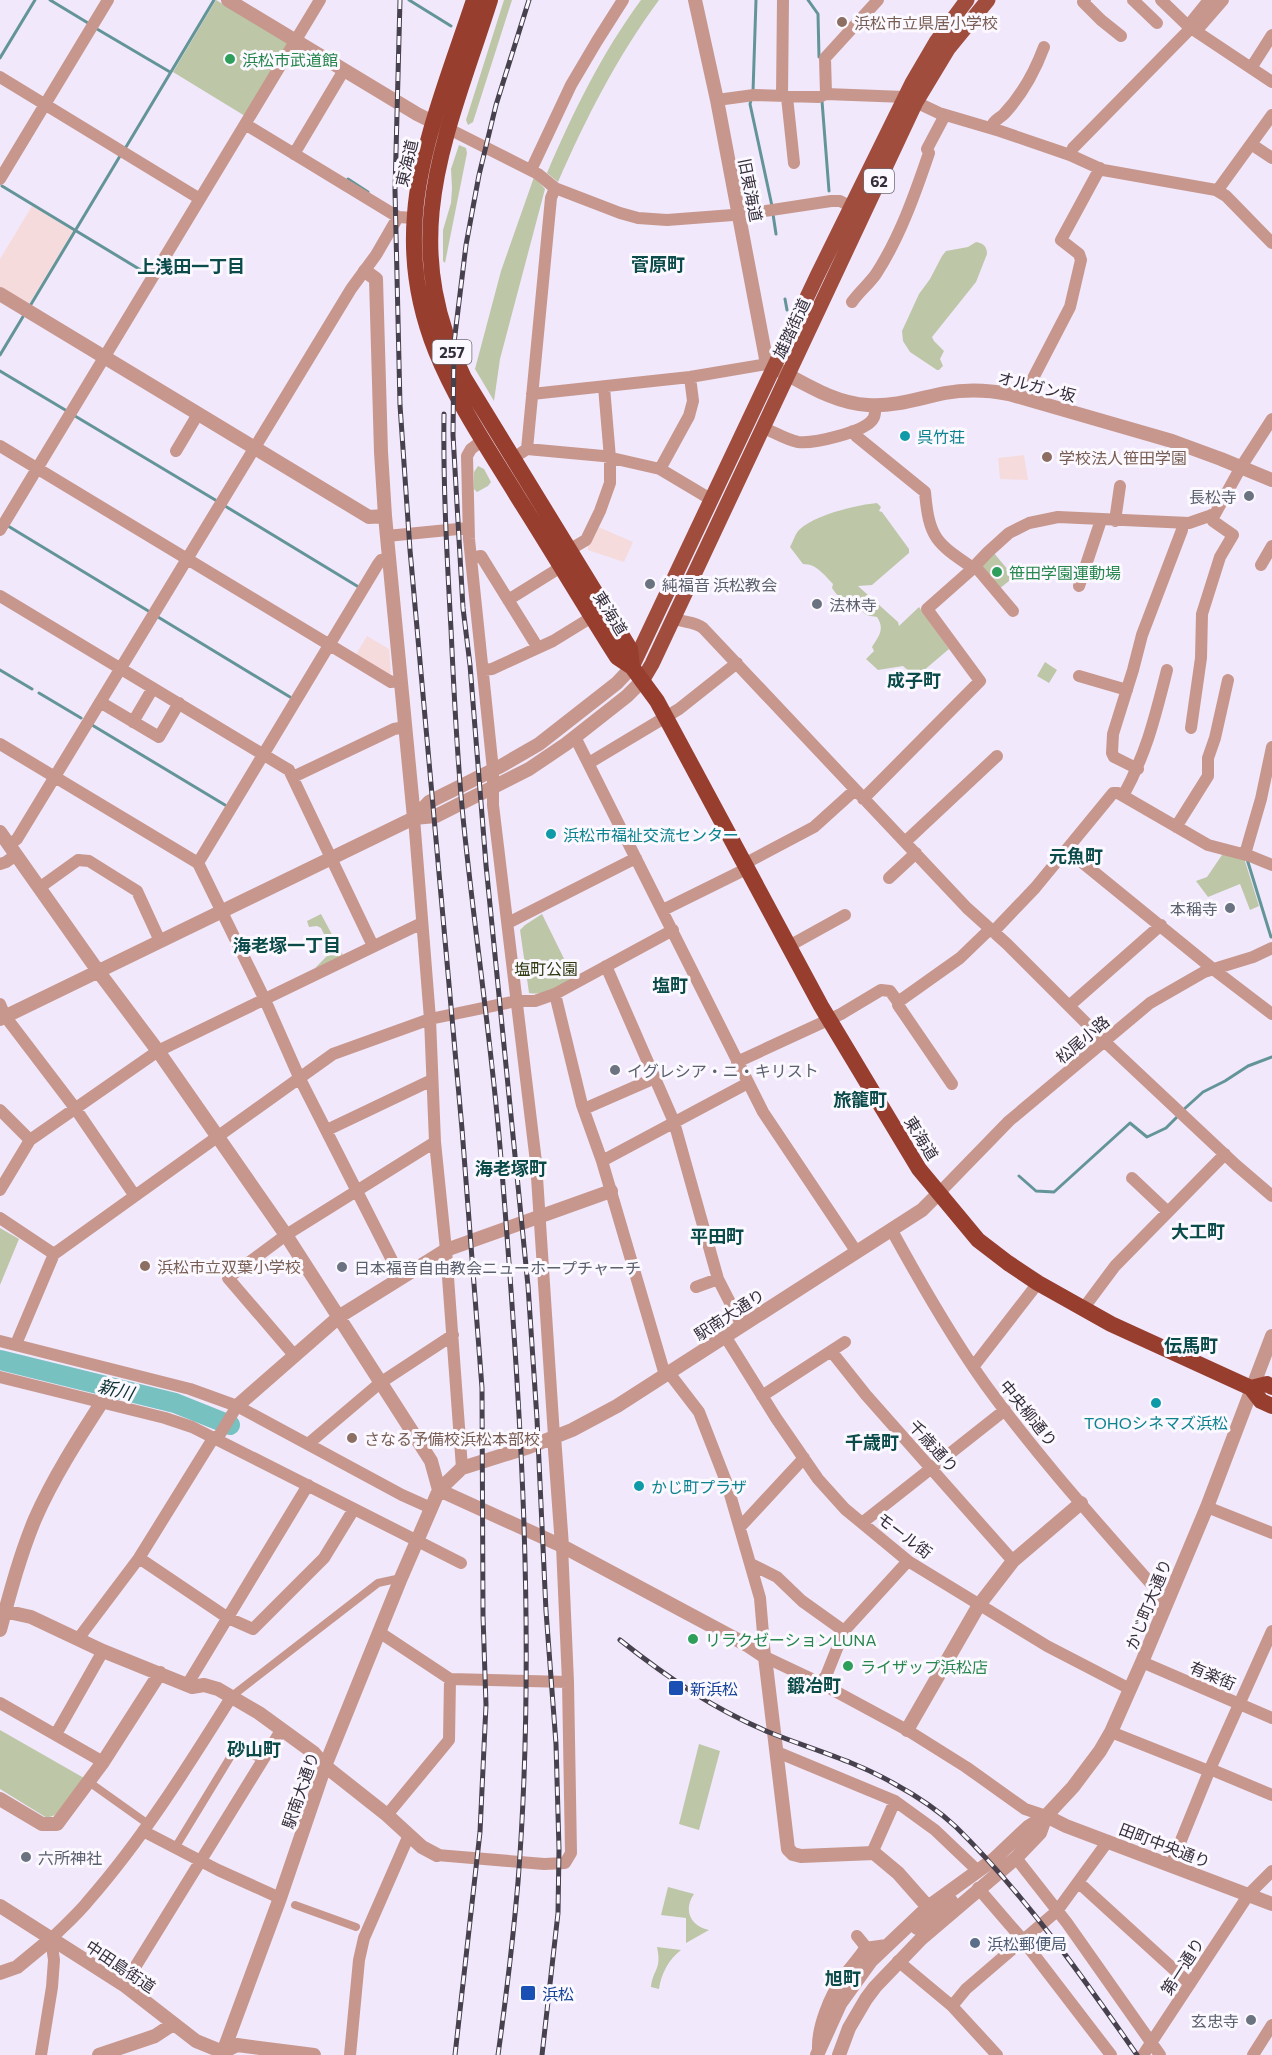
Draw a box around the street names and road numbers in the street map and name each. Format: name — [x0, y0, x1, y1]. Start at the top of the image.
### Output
street label: 東海道 — [391, 137, 421, 189]
street label: 旧東海道 — [736, 157, 766, 223]
road number: 62 — [864, 169, 894, 193]
street label: 雄踏街道 — [769, 295, 813, 361]
road number: 257 — [432, 340, 472, 364]
street label: オルガン坂 — [996, 367, 1078, 405]
street label: 東海道 — [590, 588, 632, 638]
street label: 松尾小路 — [1051, 1011, 1113, 1067]
street label: 東海道 — [901, 1113, 943, 1163]
street label: 駅南大通り — [690, 1284, 768, 1344]
street label: 中央柳通り — [996, 1376, 1062, 1450]
street label: 千歳通り — [906, 1416, 962, 1476]
street label: モール街 — [874, 1508, 936, 1562]
street label: かじ町大通り — [1121, 1556, 1175, 1652]
street label: 有楽街 — [1187, 1657, 1239, 1693]
street label: 駅南大通り — [278, 1749, 322, 1831]
street label: 田町中央通り — [1117, 1819, 1213, 1871]
street label: 第一通り — [1157, 1934, 1207, 1998]
street label: 中田島街道 — [83, 1936, 159, 1996]

